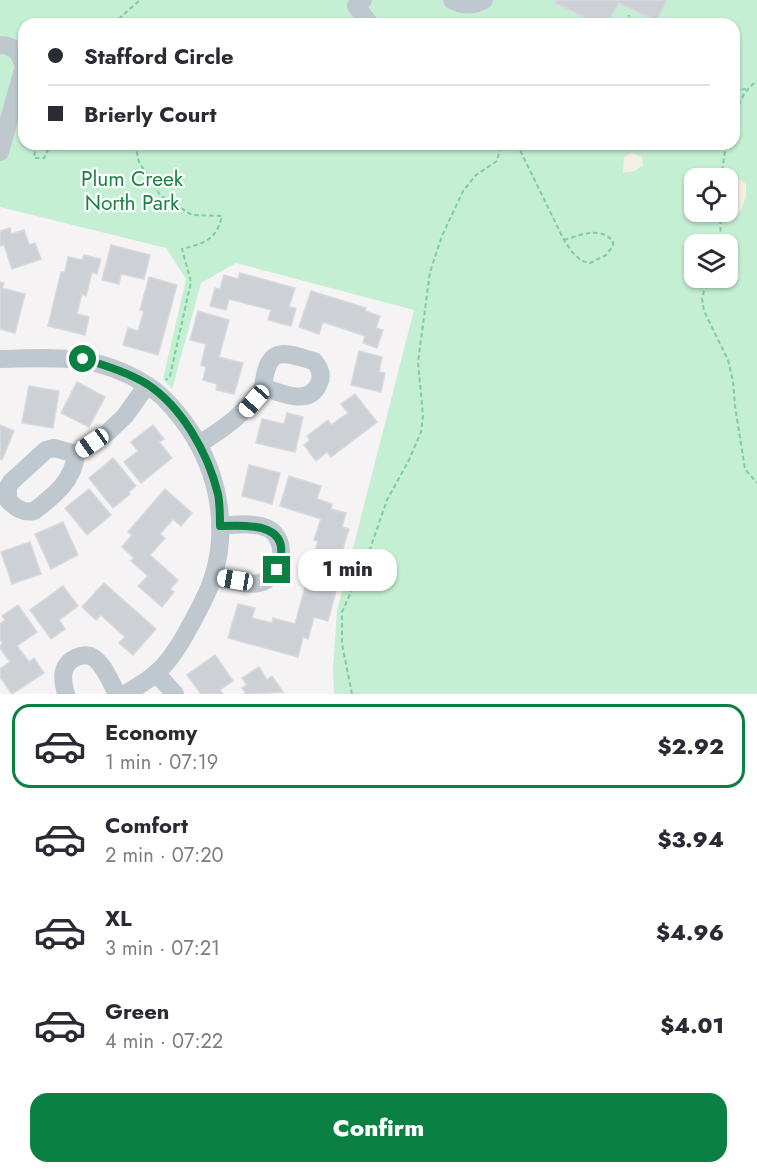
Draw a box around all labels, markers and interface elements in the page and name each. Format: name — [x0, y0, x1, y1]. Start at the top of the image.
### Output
text: Stafford Circle — [84, 40, 234, 72]
text: Brierly Court — [84, 98, 216, 130]
park label: Plum Creek North Park — [81, 164, 184, 218]
map controls — [684, 168, 738, 288]
button: locate — [684, 168, 738, 222]
button: layers — [684, 234, 738, 288]
route start — [69, 345, 96, 372]
car — [235, 382, 273, 420]
car — [72, 425, 112, 461]
callout: 1 min — [298, 549, 397, 591]
text: 1 min — [322, 555, 373, 584]
route end — [263, 556, 290, 583]
car — [216, 568, 254, 592]
text: Economy — [105, 716, 197, 748]
icon: car — [33, 719, 87, 773]
text: $2.92 — [657, 730, 724, 762]
text: 1 min · 07:19 — [105, 748, 218, 777]
text: Comfort — [105, 809, 188, 841]
icon: car — [33, 812, 87, 866]
text: $3.94 — [658, 823, 724, 855]
text: 2 min · 07:20 — [105, 841, 224, 870]
text: XL — [105, 902, 132, 934]
icon: car — [33, 905, 87, 959]
text: $4.96 — [656, 916, 724, 948]
text: 3 min · 07:21 — [105, 934, 220, 963]
text: Green — [105, 995, 169, 1027]
icon: car — [33, 998, 87, 1052]
text: $4.01 — [660, 1009, 724, 1041]
text: 4 min · 07:22 — [105, 1027, 223, 1056]
button: Confirm — [30, 1093, 727, 1162]

